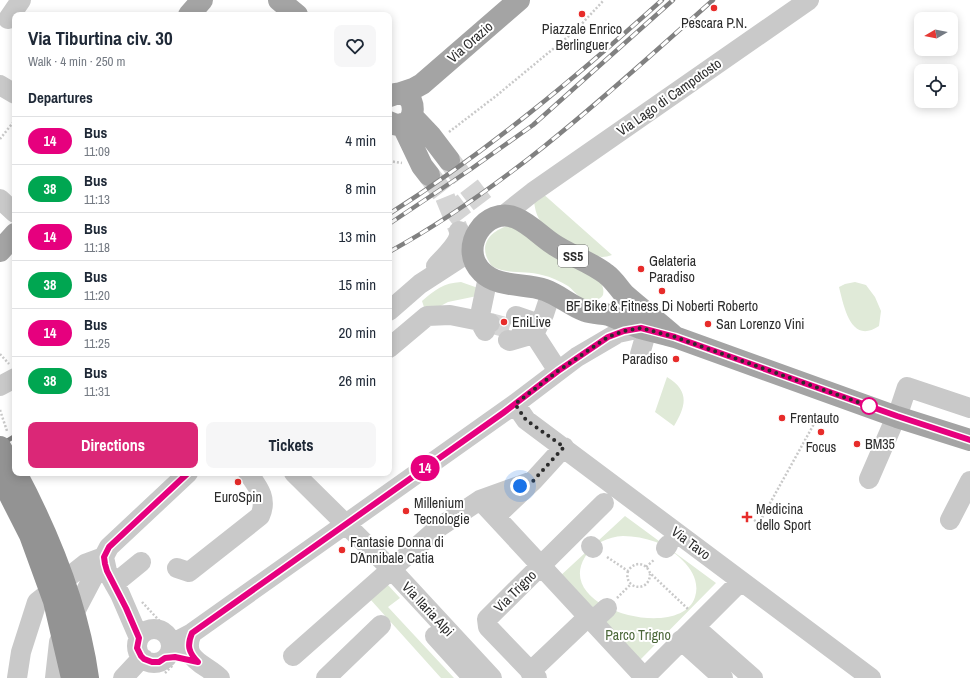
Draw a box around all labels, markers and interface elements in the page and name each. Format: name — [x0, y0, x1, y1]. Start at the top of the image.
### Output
marker: Pescara P.N. — [709, 3, 719, 13]
marker: Piazzale Enrico Berlinguer — [577, 9, 587, 19]
north arrow — [914, 12, 958, 56]
map controls — [914, 12, 958, 108]
place label: Pescara P.N. — [681, 14, 747, 32]
street label: Via Orazio — [443, 17, 497, 67]
place label: Piazzale Enrico Berlinguer — [542, 20, 622, 54]
text: Via Tiburtina civ. 30 — [28, 25, 173, 51]
button: heart — [334, 25, 376, 67]
text: Walk · 4 min · 250 m — [28, 53, 125, 70]
street label: Via Lago di Campotosto — [613, 54, 725, 140]
button: locate — [914, 64, 958, 108]
text: Departures — [28, 87, 93, 108]
text: Bus — [84, 122, 107, 143]
text: 4 min — [345, 130, 376, 151]
text: 14 — [44, 132, 56, 150]
text: 11:09 — [84, 143, 110, 160]
text: Bus — [84, 170, 107, 191]
text: 8 min — [345, 178, 376, 199]
text: 38 — [44, 180, 56, 198]
text: 11:13 — [84, 191, 110, 208]
text: Bus — [84, 218, 107, 239]
text: 13 min — [338, 226, 376, 247]
text: 14 — [44, 228, 56, 246]
text: 11:18 — [84, 239, 110, 256]
road number: SS5 — [558, 245, 588, 267]
place label: Gelateria Paradiso — [649, 252, 697, 286]
marker: Gelateria Paradiso — [636, 264, 646, 274]
text: Bus — [84, 266, 107, 287]
text: 15 min — [338, 274, 376, 295]
text: 38 — [44, 276, 56, 294]
marker: BF Bike & Fitness Di Noberti Roberto — [657, 286, 667, 296]
text: 11:20 — [84, 287, 110, 304]
place label: BF Bike & Fitness Di Noberti Roberto — [566, 297, 758, 315]
place label: EniLive — [512, 313, 551, 331]
text: Bus — [84, 314, 107, 335]
place label: San Lorenzo Vini — [716, 315, 805, 333]
marker: EniLive — [499, 317, 509, 327]
marker: San Lorenzo Vini — [703, 319, 713, 329]
text: 20 min — [338, 322, 376, 343]
text: 14 — [44, 324, 56, 342]
text: 11:25 — [84, 335, 110, 352]
place label: Paradiso — [622, 350, 668, 368]
marker: Paradiso — [671, 354, 681, 364]
text: Bus — [84, 362, 107, 383]
text: 26 min — [338, 370, 376, 391]
text: 38 — [44, 372, 56, 390]
text: 11:31 — [84, 383, 110, 400]
unlabelled marker — [860, 397, 878, 415]
place label: Frentauto — [790, 409, 839, 427]
marker: Frentauto — [777, 413, 787, 423]
button: Directions — [28, 422, 198, 468]
button: Tickets — [206, 422, 376, 468]
marker: Focus — [816, 427, 826, 437]
place label: BM35 — [865, 435, 895, 453]
place label: Focus — [806, 438, 837, 456]
marker: BM35 — [852, 439, 862, 449]
line badge: 14 — [407, 455, 443, 481]
text: 14 — [419, 459, 431, 477]
your location — [510, 476, 530, 496]
marker: EuroSpin — [233, 477, 243, 487]
place label: EuroSpin — [214, 488, 262, 506]
place label: Millenium Tecnologie — [414, 494, 470, 528]
place label: Medicina dello Sport — [756, 500, 811, 534]
marker: Millenium Tecnologie — [401, 506, 411, 516]
marker: Medicina dello Sport — [741, 511, 753, 523]
street label: Via Tavo — [668, 522, 714, 564]
place label: Fantasie Donna di D´Annibale Catia — [350, 533, 444, 567]
marker: Fantasie Donna di D´Annibale Catia — [337, 545, 347, 555]
street label: Via Trigno — [490, 566, 540, 616]
street label: Via Ilaria Alpi — [398, 578, 458, 640]
park label: Parco Trigno — [605, 626, 671, 644]

